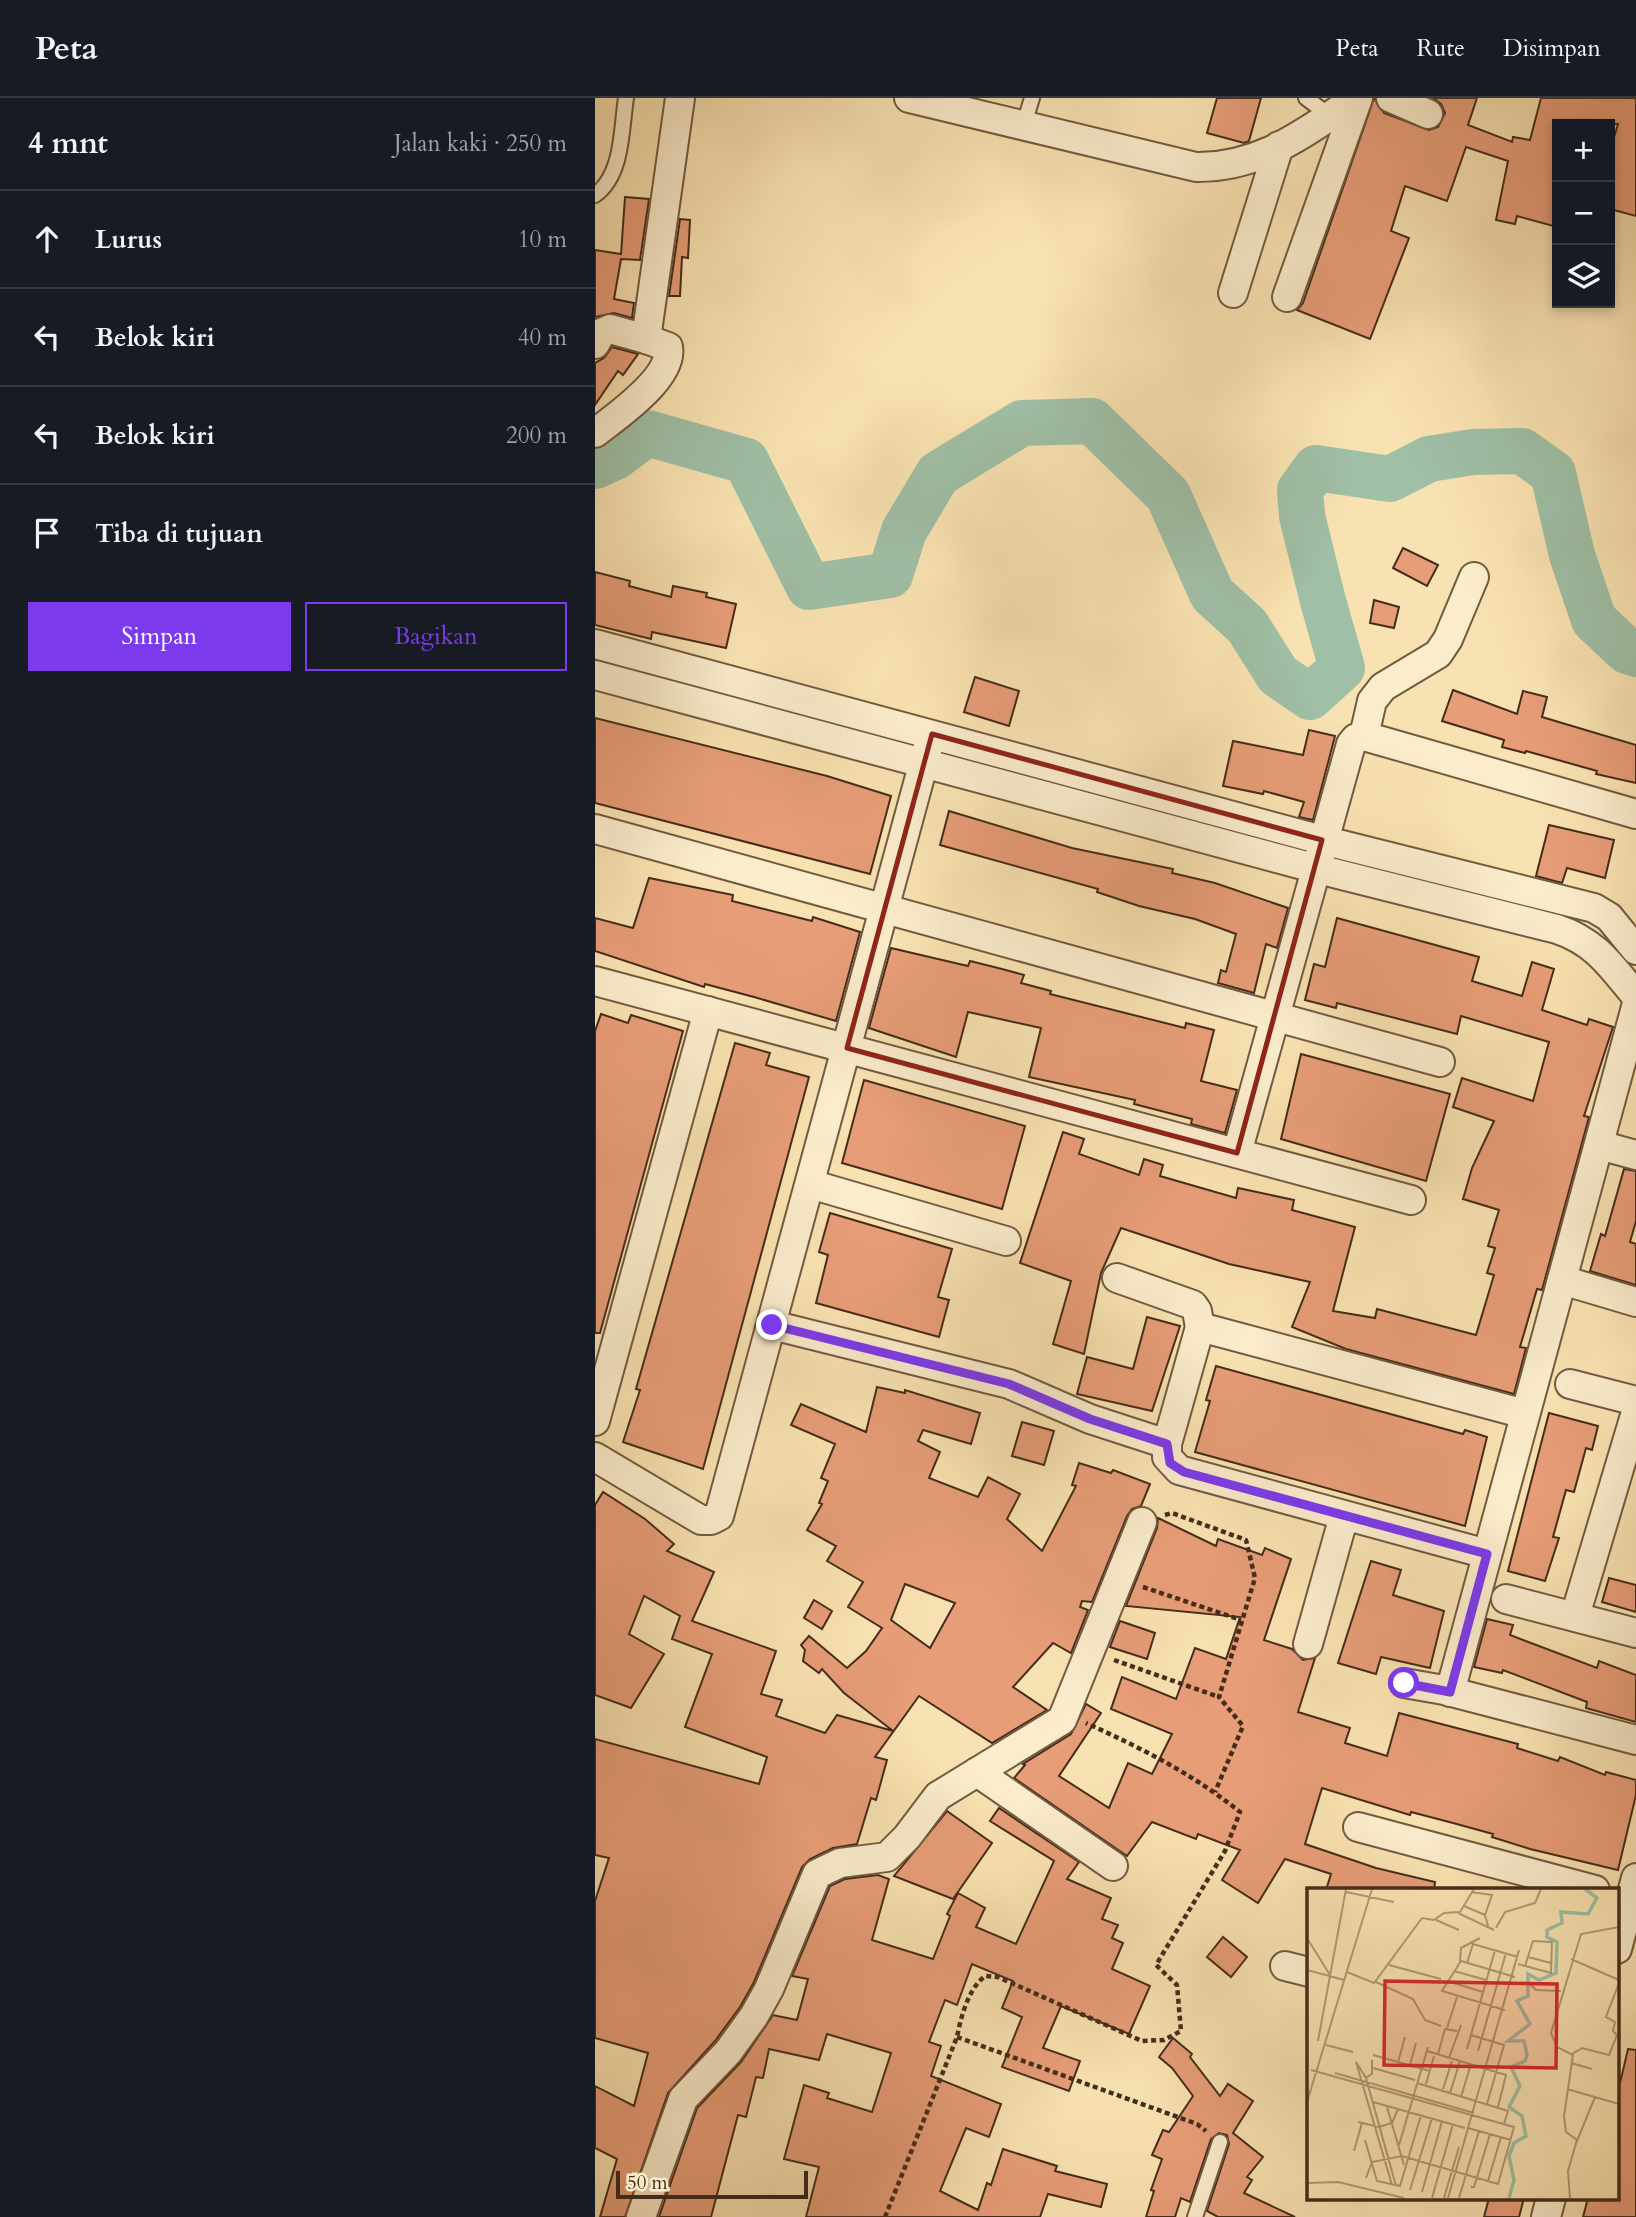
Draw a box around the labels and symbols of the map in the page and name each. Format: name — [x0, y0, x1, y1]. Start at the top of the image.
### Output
route end — [756, 1309, 787, 1340]
route start — [1388, 1667, 1419, 1698]
inset map — [1307, 1888, 1619, 2200]
scale bar — [616, 2168, 809, 2200]

